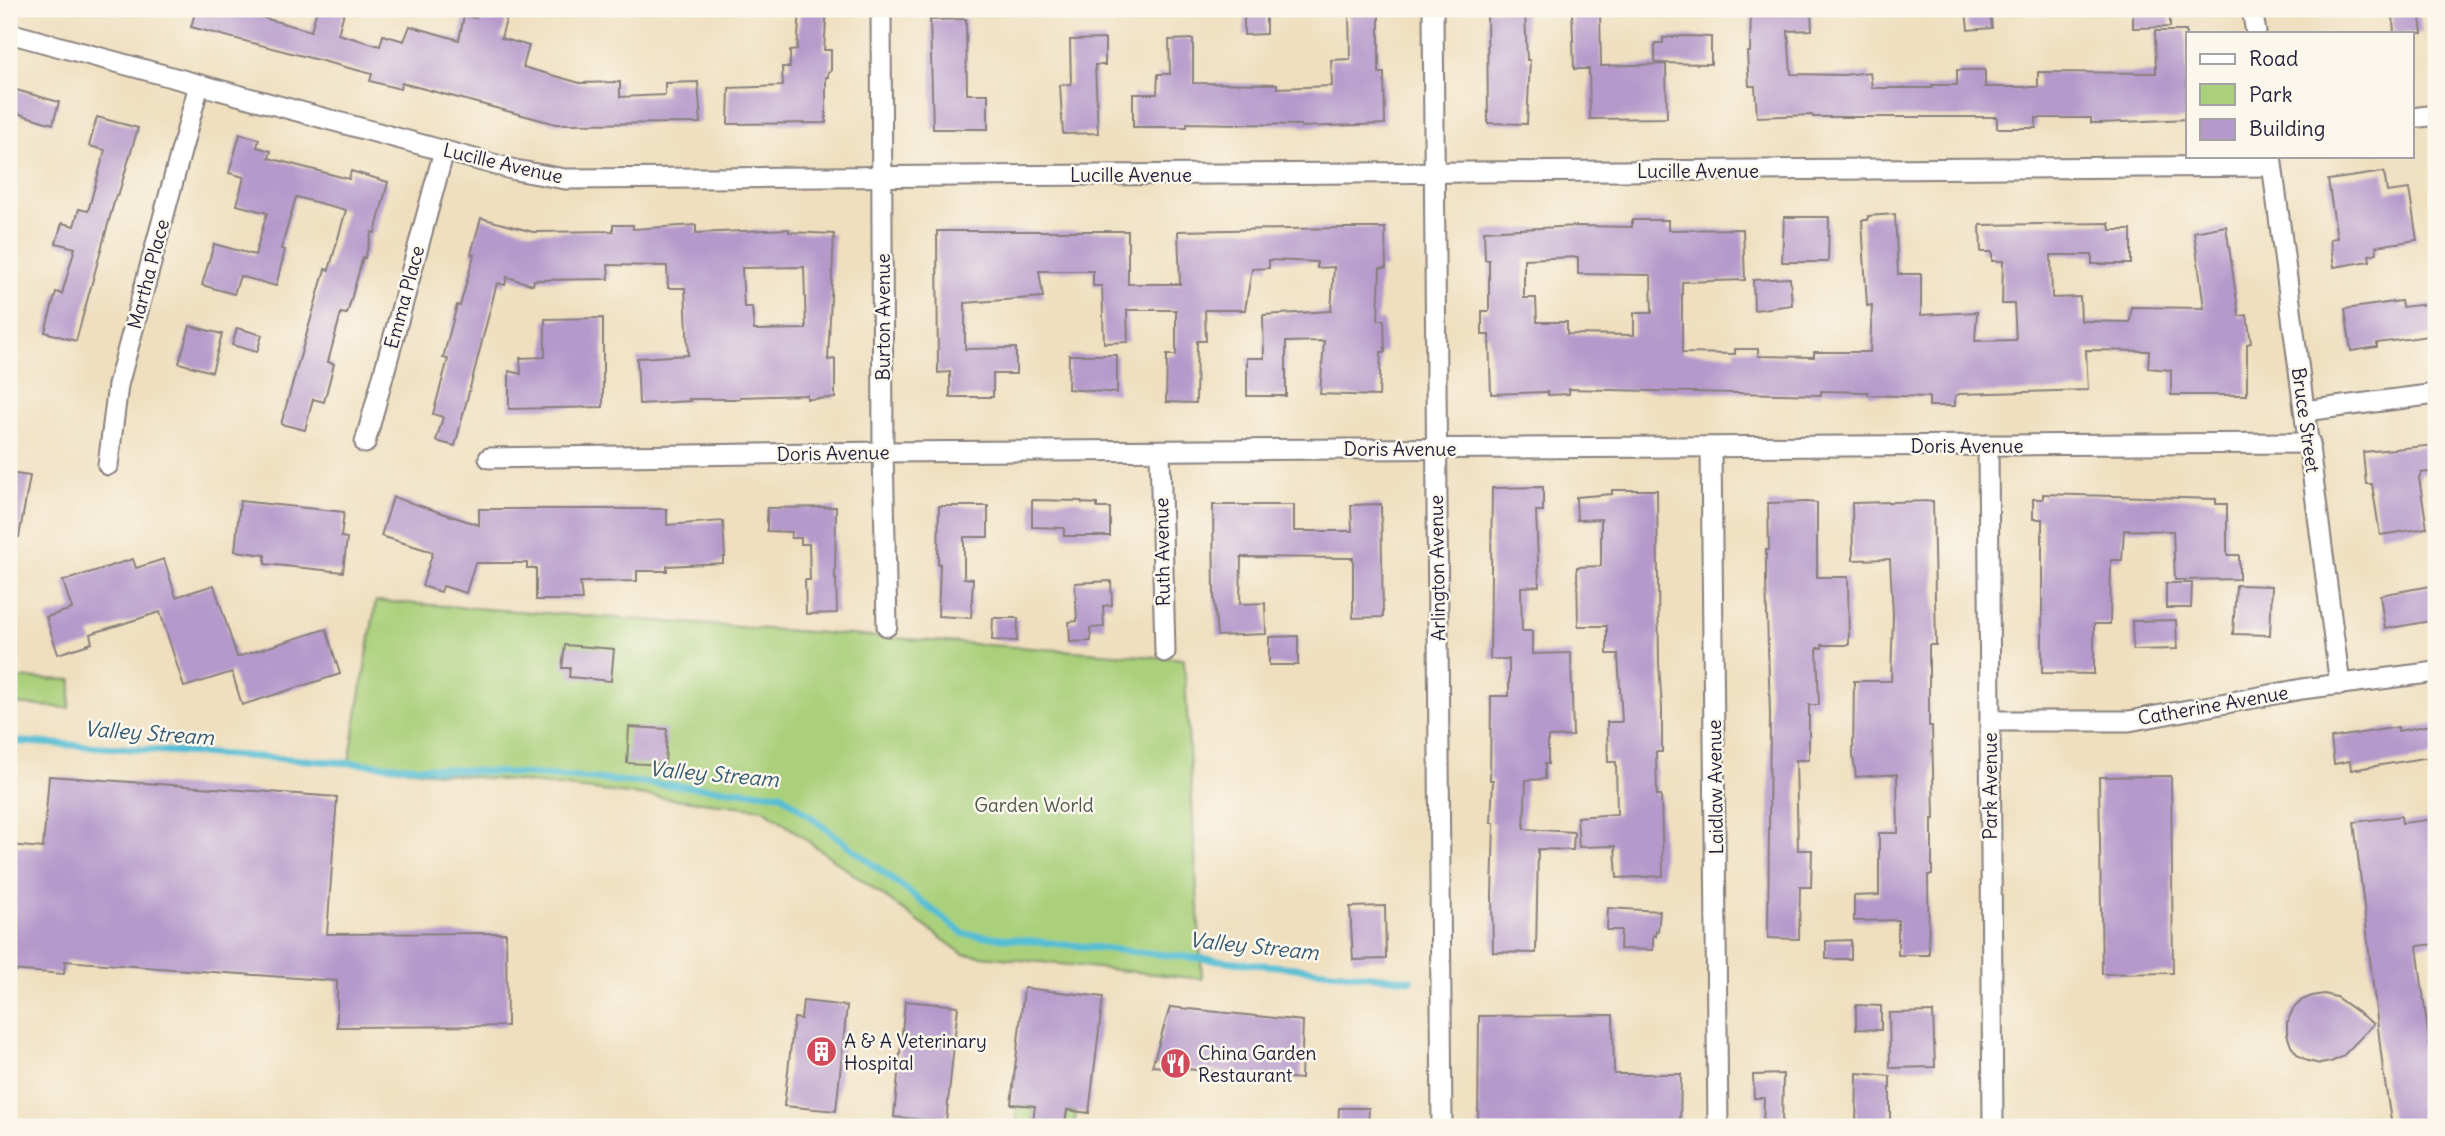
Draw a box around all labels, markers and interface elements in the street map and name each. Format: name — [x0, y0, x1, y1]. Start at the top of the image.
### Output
legend — [2186, 32, 2414, 158]
text: Road — [2249, 45, 2298, 72]
text: Park — [2249, 81, 2292, 108]
text: Building — [2249, 115, 2325, 142]
street label: Lucille Avenue — [441, 138, 565, 188]
street label: Lucille Avenue — [1637, 159, 1759, 183]
street label: Lucille Avenue — [1070, 163, 1192, 187]
street label: Martha Place — [122, 217, 174, 331]
street label: Emma Place — [379, 243, 429, 351]
street label: Burton Avenue — [871, 253, 895, 381]
street label: Bruce Street — [2287, 366, 2325, 474]
street label: Doris Avenue — [1910, 434, 2024, 458]
street label: Doris Avenue — [1343, 437, 1457, 461]
street label: Doris Avenue — [776, 440, 890, 466]
street label: Arlington Avenue — [1424, 495, 1450, 641]
street label: Ruth Avenue — [1149, 497, 1175, 607]
street label: Catherine Avenue — [2136, 680, 2290, 730]
water label: Valley Stream — [83, 715, 215, 751]
street label: Laidlaw Avenue — [1702, 719, 1728, 855]
street label: Park Avenue — [1978, 732, 2002, 840]
water label: Valley Stream — [648, 755, 780, 793]
park label: Garden World — [974, 793, 1094, 817]
water label: Valley Stream — [1188, 926, 1321, 966]
place label: A & A Veterinary Hospital — [844, 1029, 987, 1075]
building icon: A & A Veterinary Hospital — [804, 1035, 838, 1069]
place label: China Garden Restaurant — [1198, 1041, 1317, 1087]
restaurant icon: China Garden Restaurant — [1158, 1047, 1192, 1081]

